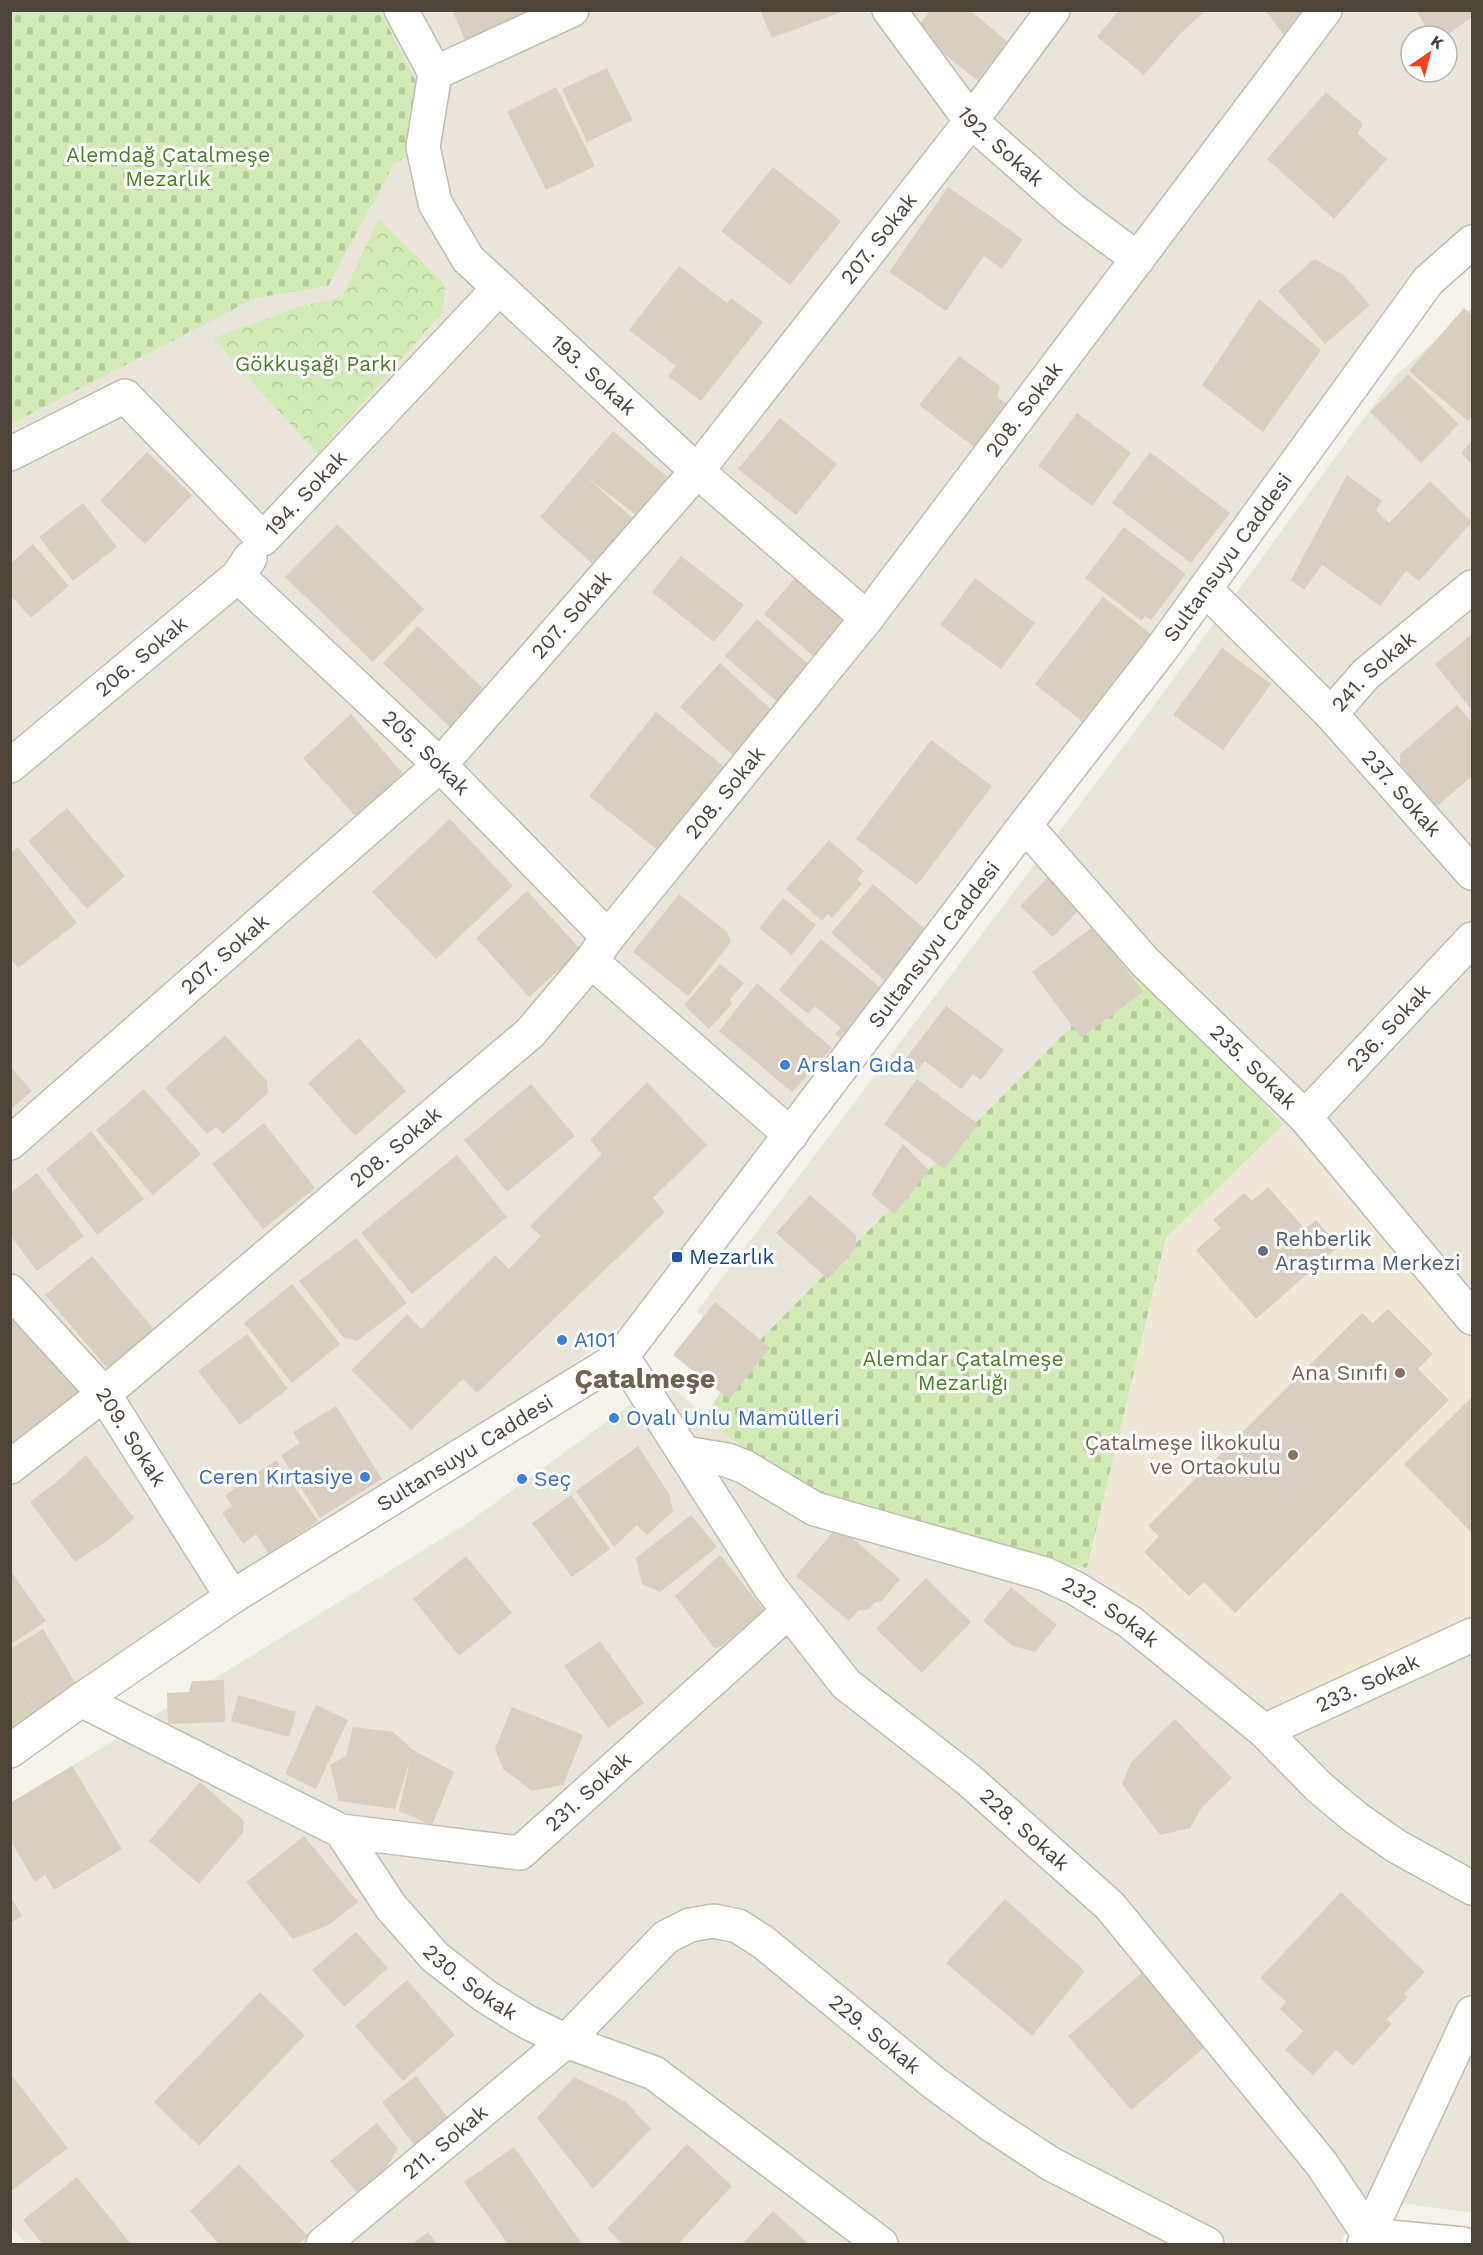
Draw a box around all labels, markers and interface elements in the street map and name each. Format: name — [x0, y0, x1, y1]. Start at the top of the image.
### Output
north arrow — [1399, 24, 1459, 84]
text: K — [1427, 31, 1447, 53]
street label: 192. Sokak — [952, 101, 1049, 191]
park label: Alemdağ Çatalmeşe Mezarlık — [66, 142, 270, 191]
street label: 207. Sokak — [835, 188, 922, 289]
street label: 193. Sokak — [546, 329, 642, 420]
park label: Gökkuşağı Parkı — [235, 351, 397, 376]
street label: 208. Sokak — [980, 357, 1067, 462]
street label: 194. Sokak — [259, 445, 352, 541]
street label: Sultansuyu Caddesi — [1158, 468, 1297, 647]
street label: 207. Sokak — [526, 565, 616, 664]
street label: 206. Sokak — [90, 610, 192, 702]
street label: 241. Sokak — [1326, 625, 1421, 717]
street label: 205. Sokak — [377, 705, 475, 800]
street label: 208. Sokak — [680, 741, 770, 844]
street label: 237. Sokak — [1357, 744, 1447, 842]
street label: Sultansuyu Caddesi — [863, 856, 1005, 1033]
street label: 207. Sokak — [175, 908, 274, 999]
street label: 236. Sokak — [1341, 978, 1435, 1077]
street label: 235. Sokak — [1205, 1019, 1302, 1114]
place label: Arslan Gıda — [797, 1052, 914, 1077]
marker: Arslan Gıda — [778, 1058, 792, 1072]
street label: 208. Sokak — [344, 1101, 446, 1193]
place label: Rehberlik Araştırma Merkezi — [1275, 1226, 1461, 1275]
place label: Mezarlık — [689, 1244, 775, 1269]
marker: Rehberlik Araştırma Merkezi — [1256, 1244, 1270, 1258]
marker: Mezarlık — [670, 1250, 684, 1264]
place label: A101 — [574, 1327, 616, 1352]
marker: A101 — [555, 1333, 569, 1347]
park label: Alemdar Çatalmeşe Mezarlığı — [862, 1346, 1064, 1395]
place label: Ana Sınıfı — [1291, 1360, 1388, 1385]
district label: Çatalmeşe — [575, 1363, 715, 1395]
marker: Ana Sınıfı — [1393, 1366, 1407, 1380]
street label: 209. Sokak — [91, 1382, 172, 1491]
street label: Sultansuyu Caddesi — [372, 1389, 557, 1517]
place label: Ovalı Unlu Mamülleri — [626, 1405, 840, 1430]
marker: Ovalı Unlu Mamülleri — [607, 1411, 621, 1425]
place label: Çatalmeşe İlkokulu ve Ortaokulu — [1085, 1430, 1281, 1479]
marker: Çatalmeşe İlkokulu ve Ortaokulu — [1286, 1448, 1300, 1462]
place label: Ceren Kırtasiye — [198, 1464, 353, 1489]
place label: Seç — [534, 1466, 571, 1491]
marker: Ceren Kırtasiye — [358, 1470, 372, 1484]
marker: Seç — [515, 1472, 529, 1486]
street label: 232. Sokak — [1058, 1571, 1164, 1652]
street label: 233. Sokak — [1312, 1648, 1423, 1717]
street label: 231. Sokak — [540, 1746, 636, 1836]
street label: 228. Sokak — [975, 1783, 1075, 1876]
street label: 230. Sokak — [418, 1939, 522, 2025]
street label: 229. Sokak — [824, 1989, 926, 2079]
street label: 211. Sokak — [397, 2099, 492, 2184]

